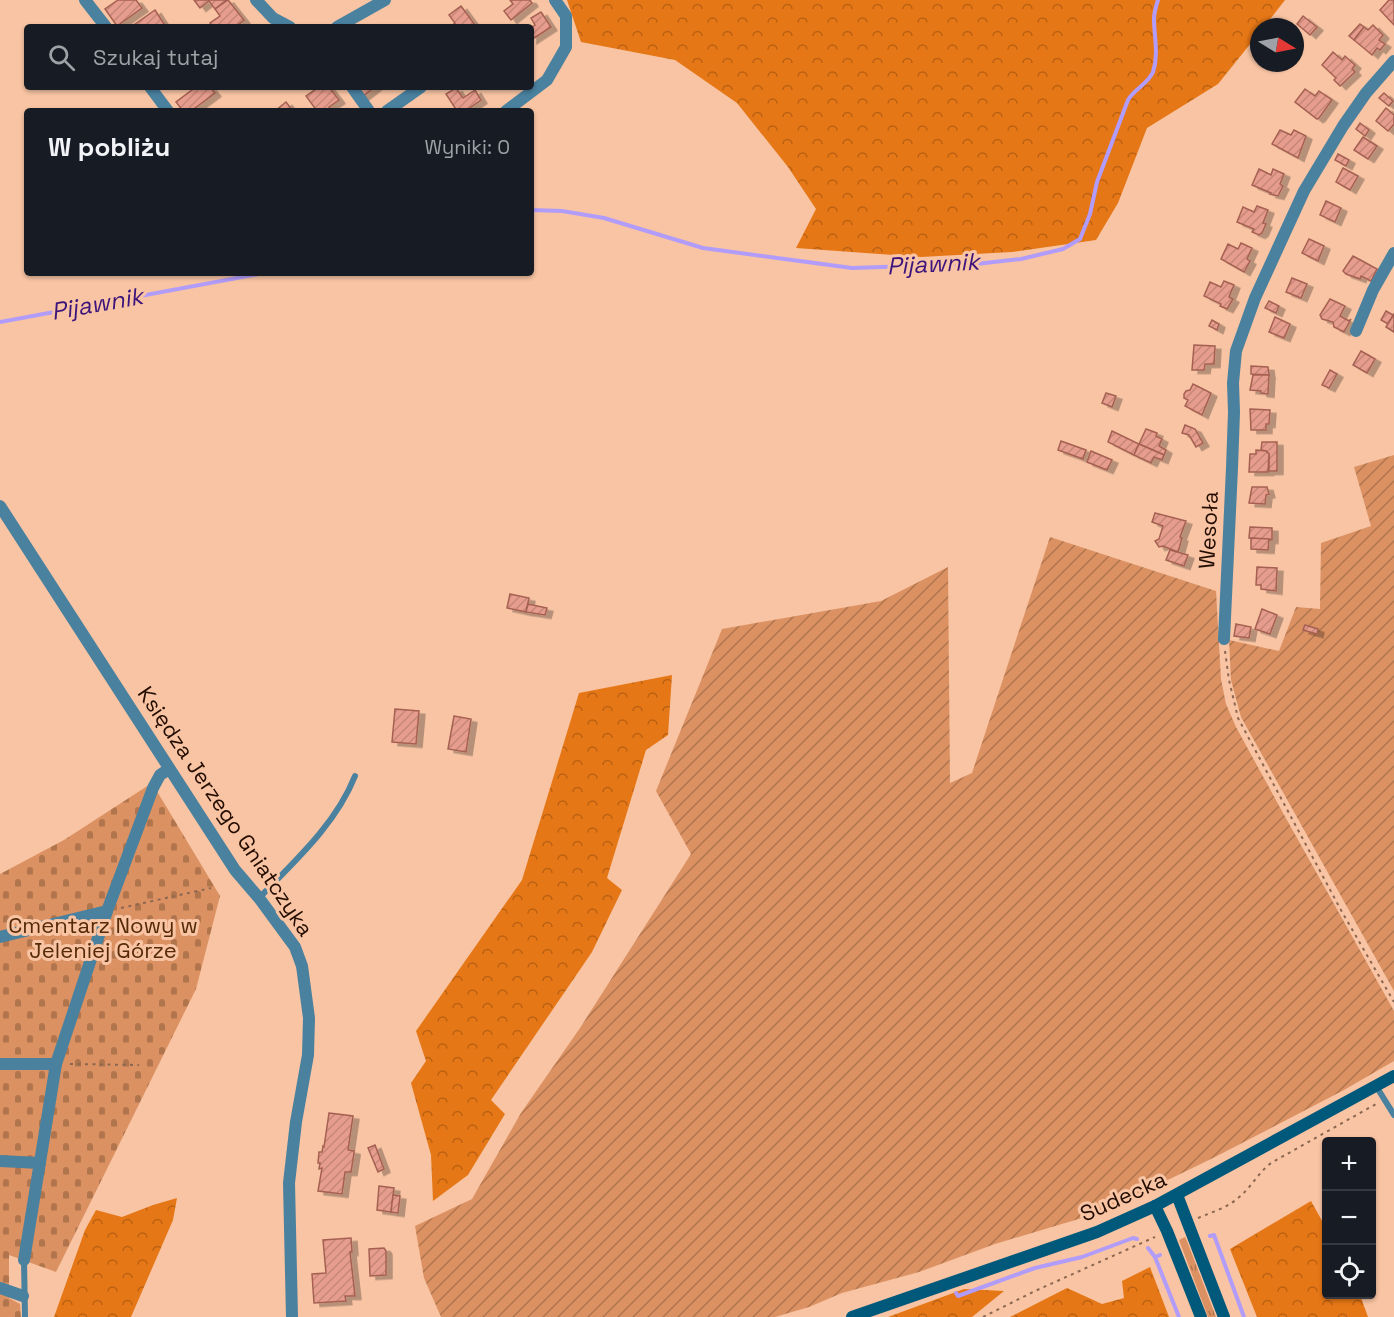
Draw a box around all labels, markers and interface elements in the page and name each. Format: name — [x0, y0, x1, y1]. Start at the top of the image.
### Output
north arrow — [1250, 18, 1304, 72]
search box — [24, 24, 534, 90]
icon: search — [45, 41, 78, 74]
text: Szukaj tutaj — [93, 43, 218, 71]
text: W pobliżu — [48, 130, 170, 164]
text: Wyniki: 0 — [424, 134, 510, 160]
water label: Pijawnik — [886, 245, 983, 281]
water label: Pijawnik — [49, 280, 148, 327]
street label: Wesoła — [1192, 490, 1224, 570]
street label: Księdza Jerzego Gniatczyka — [132, 681, 320, 942]
park label: Cmentarz Nowy w Jeleniej Górze — [8, 911, 198, 964]
map controls — [1322, 1137, 1376, 1299]
button: + — [1322, 1137, 1376, 1191]
street label: Sudecka — [1075, 1164, 1171, 1227]
button: − — [1322, 1191, 1376, 1245]
button: locate — [1322, 1245, 1376, 1299]

